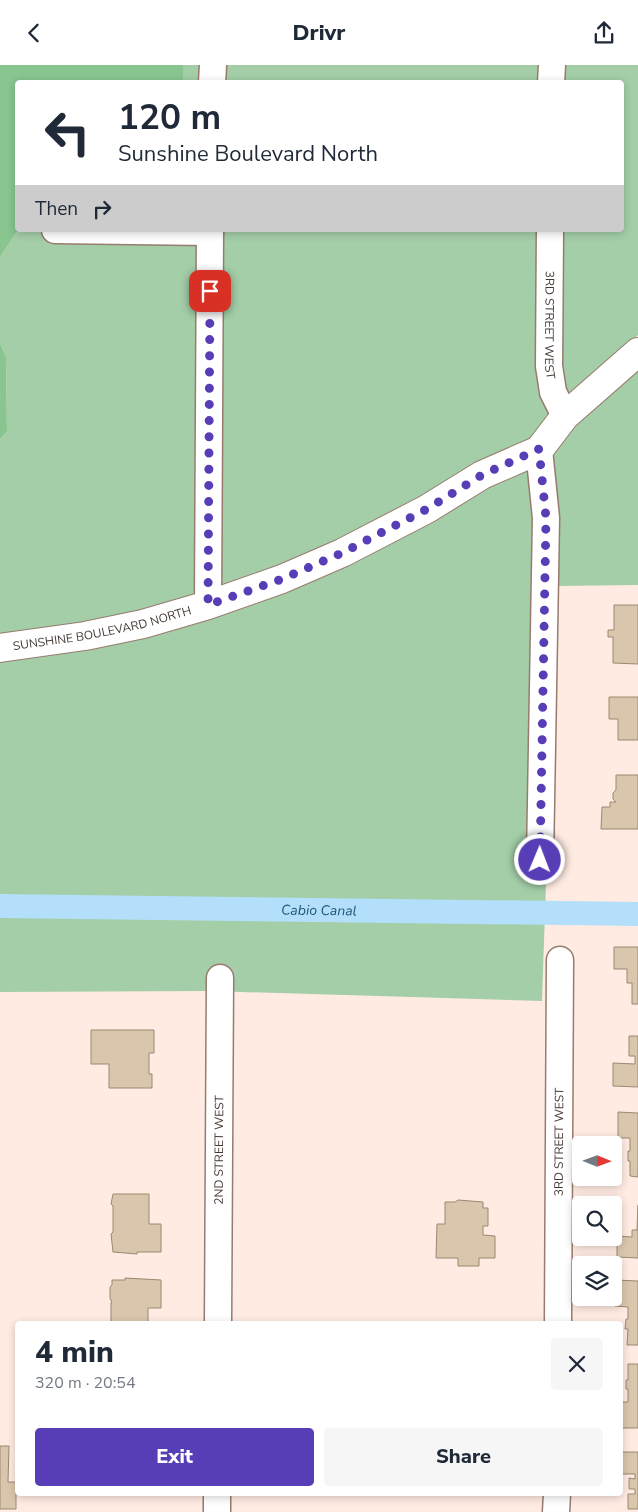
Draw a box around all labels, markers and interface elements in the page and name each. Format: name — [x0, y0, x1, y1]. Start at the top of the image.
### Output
text: Drivr — [293, 18, 345, 48]
icon: back — [20, 19, 48, 47]
icon: share — [590, 19, 618, 47]
text: 120 m — [118, 94, 221, 141]
icon: left — [35, 100, 100, 165]
text: Sunshine Boulevard North — [118, 139, 378, 169]
icon: right — [88, 195, 116, 223]
text: Then — [35, 196, 78, 222]
pin — [189, 270, 231, 312]
street label: 3RD STREET WEST — [541, 271, 559, 381]
icon: arrive — [196, 277, 224, 305]
street label: SUNSHINE BOULEVARD NORTH — [12, 602, 193, 654]
position arrow — [513, 833, 565, 885]
water label: Cabio Canal — [281, 900, 357, 920]
street label: 3RD STREET WEST — [551, 1087, 567, 1196]
street label: 2ND STREET WEST — [211, 1095, 227, 1205]
north arrow — [572, 1136, 622, 1186]
map controls — [572, 1136, 622, 1306]
button: search — [572, 1196, 622, 1246]
button: layers — [572, 1256, 622, 1306]
text: 4 min — [35, 1332, 114, 1373]
button: close — [551, 1338, 603, 1390]
text: 320 m · 20:54 — [35, 1372, 136, 1394]
button: Exit — [35, 1428, 314, 1486]
button: Share — [324, 1428, 603, 1486]

